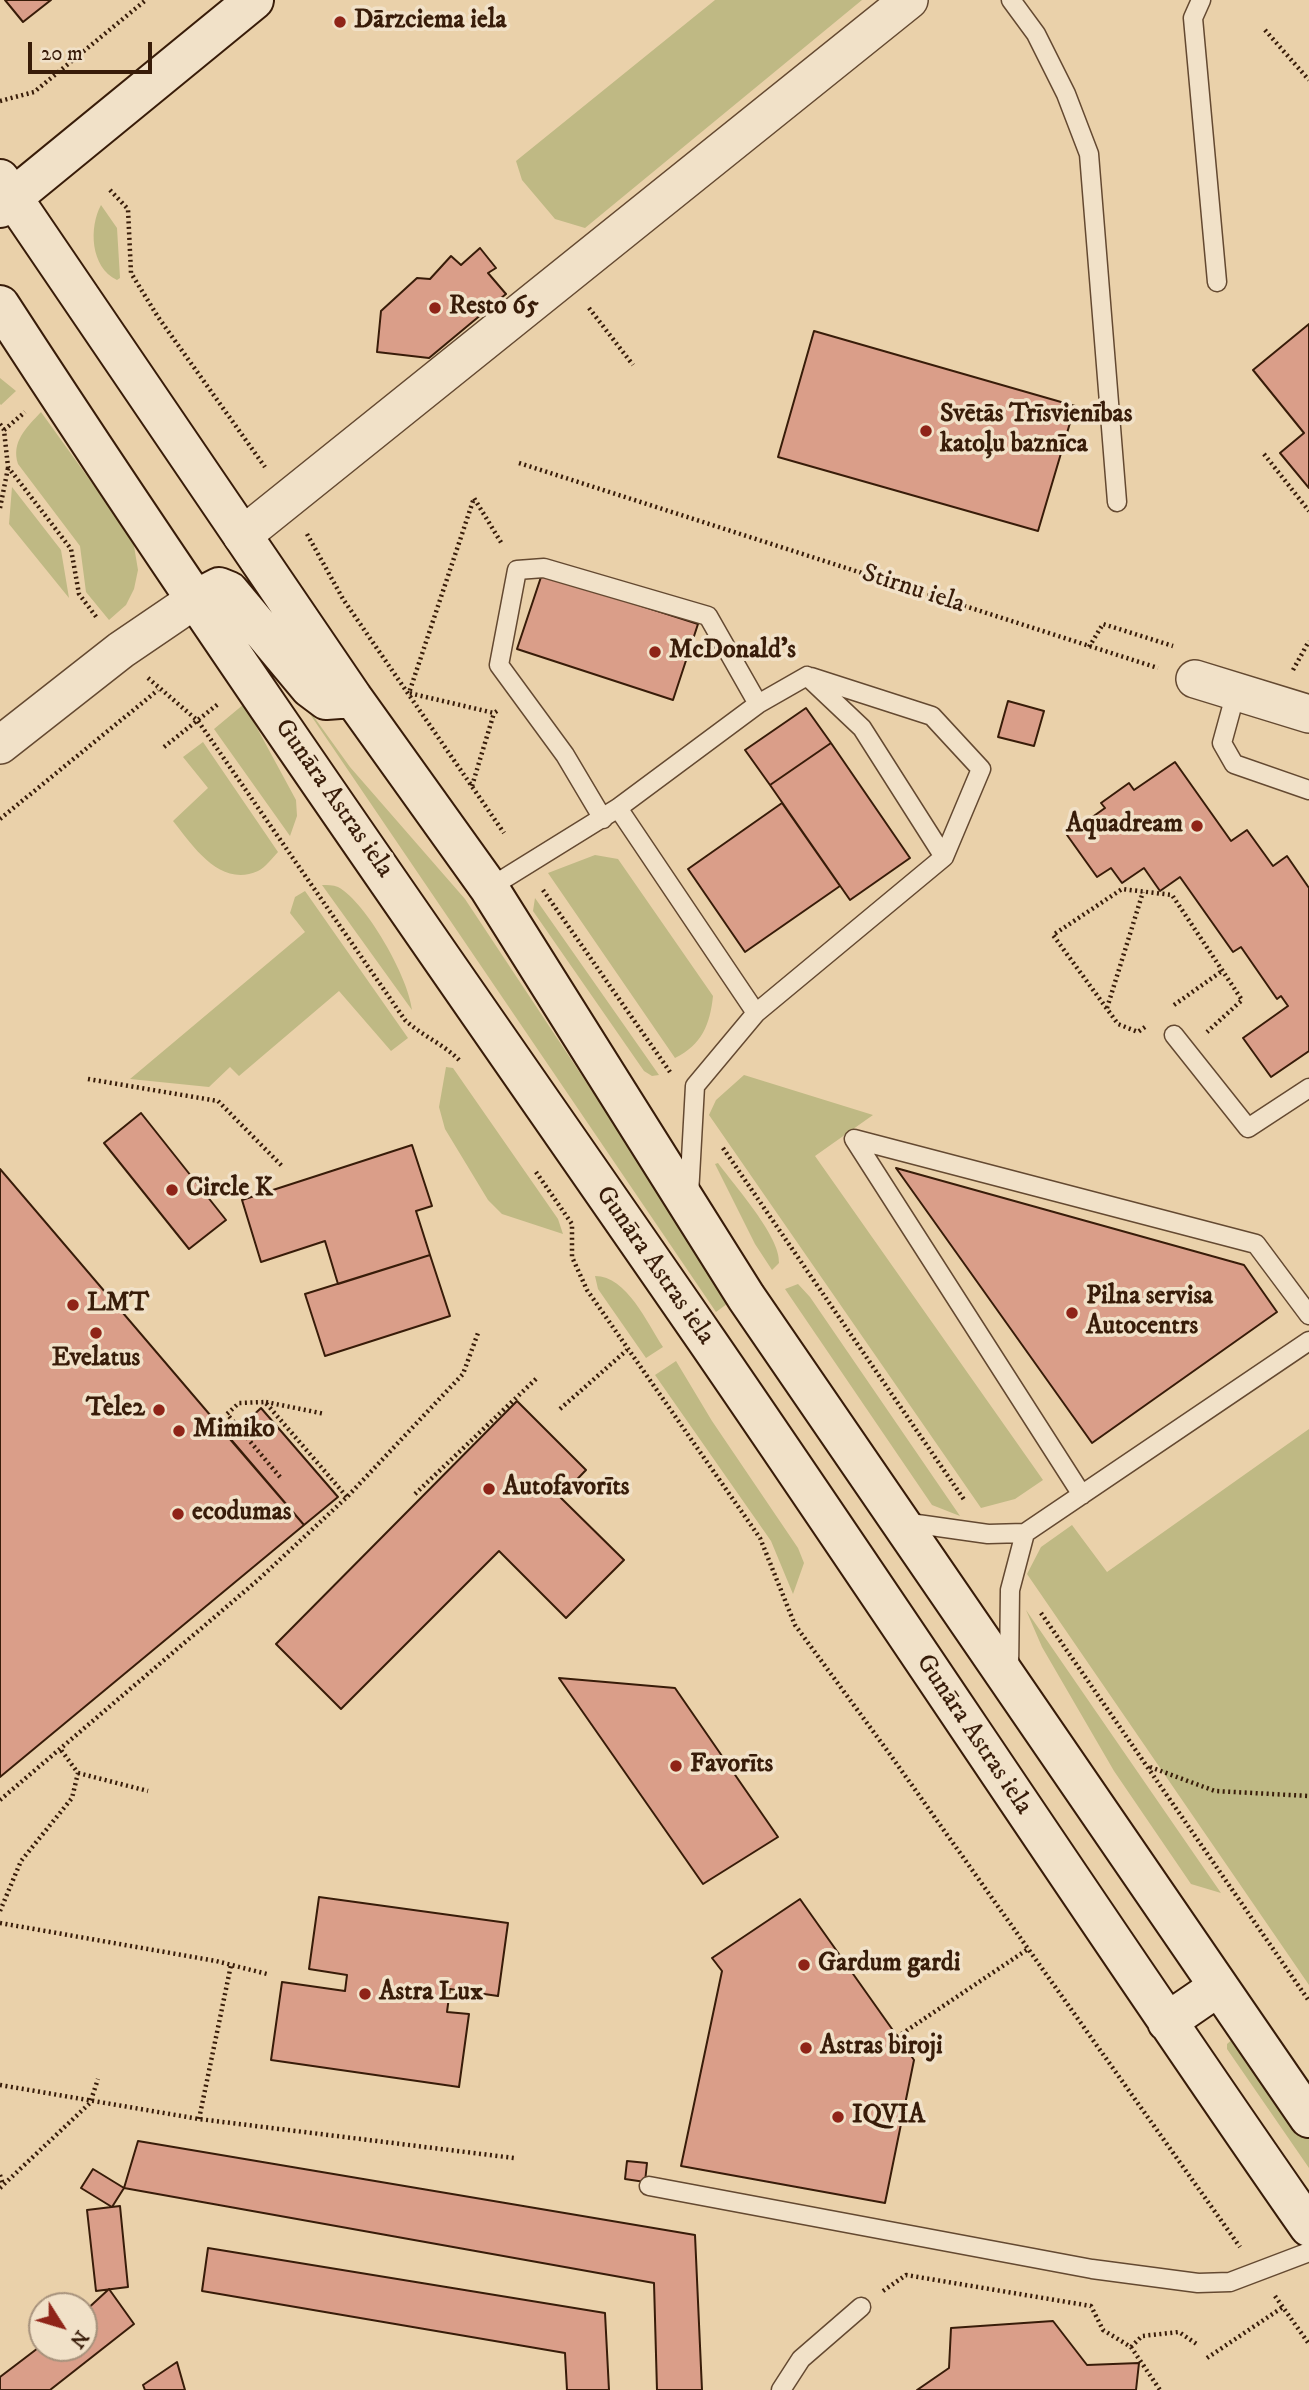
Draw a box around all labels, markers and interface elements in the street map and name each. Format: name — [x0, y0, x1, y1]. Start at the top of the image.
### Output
place label: Dārzciema iela — [354, 6, 507, 38]
marker: Dārzciema iela — [332, 14, 348, 30]
scale bar — [32, 28, 156, 72]
text: 20 m — [41, 41, 83, 67]
place label: Resto 65 — [449, 292, 539, 324]
marker: Resto 65 — [427, 300, 443, 316]
place label: Svētās Trīsvienības katoļu baznīca — [940, 400, 1132, 462]
marker: Svētās Trīsvienības katoļu baznīca — [918, 423, 934, 439]
street label: Stirnu iela — [858, 559, 968, 621]
place label: McDonald's — [669, 636, 796, 668]
marker: McDonald's — [647, 644, 663, 660]
street label: Gunāra Astras iela — [267, 714, 399, 884]
place label: Aquadream — [1066, 810, 1183, 842]
marker: Aquadream — [1189, 818, 1205, 834]
place label: Circle K — [186, 1174, 273, 1206]
street label: Gunāra Astras iela — [588, 1181, 720, 1351]
marker: Circle K — [164, 1182, 180, 1198]
place label: Pilna servisa Autocentrs — [1086, 1282, 1213, 1344]
place label: LMT — [87, 1289, 149, 1321]
marker: LMT — [65, 1297, 81, 1313]
marker: Pilna servisa Autocentrs — [1064, 1305, 1080, 1321]
marker: Evelatus — [88, 1325, 104, 1341]
place label: Evelatus — [52, 1344, 140, 1376]
place label: Tele2 — [86, 1394, 145, 1426]
marker: Tele2 — [151, 1402, 167, 1418]
place label: Mimiko — [193, 1415, 275, 1447]
marker: Mimiko — [171, 1423, 187, 1439]
place label: Autofavorīts — [503, 1473, 629, 1505]
marker: Autofavorīts — [481, 1481, 497, 1497]
place label: ecodumas — [192, 1498, 291, 1530]
marker: ecodumas — [170, 1506, 186, 1522]
street label: Gunāra Astras iela — [908, 1649, 1038, 1821]
place label: Favorīts — [690, 1750, 773, 1782]
marker: Favorīts — [668, 1758, 684, 1774]
place label: Gardum gardi — [818, 1949, 960, 1981]
marker: Gardum gardi — [796, 1957, 812, 1973]
place label: Astra Lux — [379, 1978, 483, 2010]
marker: Astra Lux — [357, 1986, 373, 2002]
place label: Astras biroji — [820, 2032, 943, 2064]
marker: Astras biroji — [798, 2040, 814, 2056]
place label: IQVIA — [852, 2101, 925, 2133]
marker: IQVIA — [830, 2109, 846, 2125]
north arrow — [28, 2292, 98, 2362]
text: N — [65, 2326, 92, 2352]

